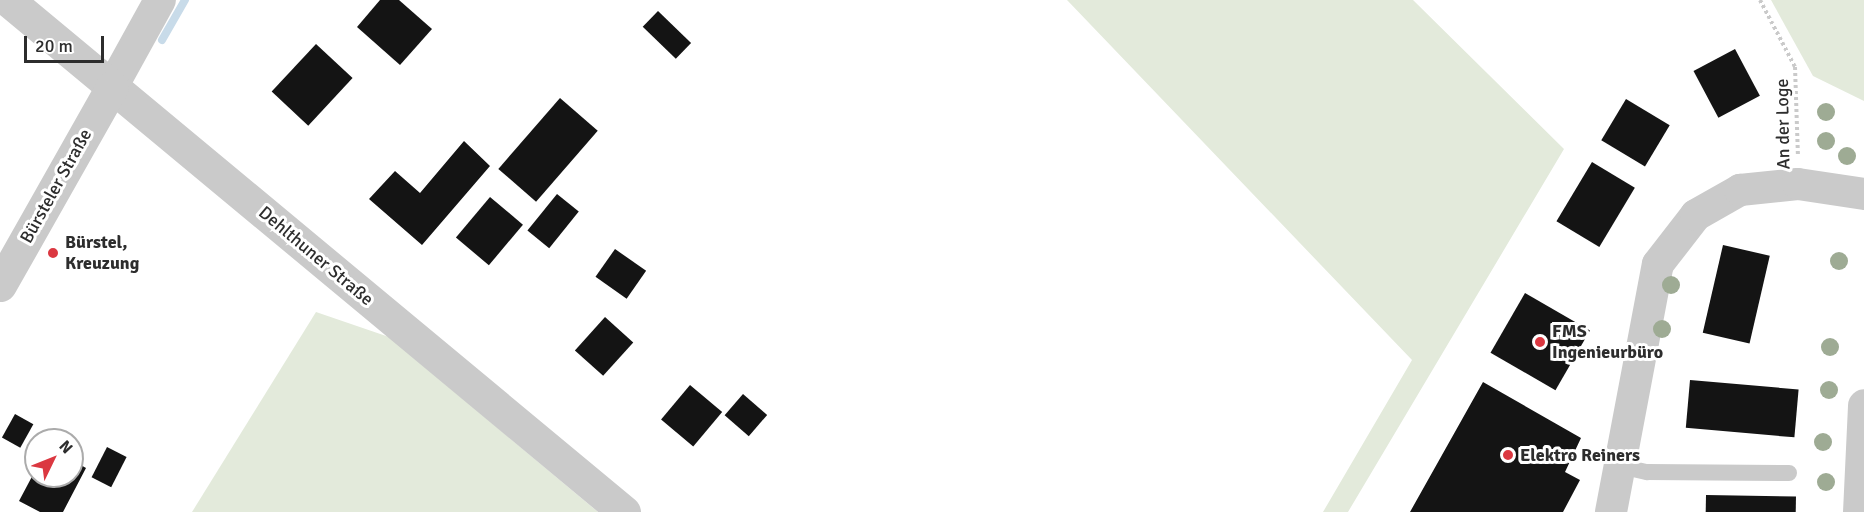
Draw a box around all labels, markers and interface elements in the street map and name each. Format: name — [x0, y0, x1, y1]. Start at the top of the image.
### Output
scale bar — [27, 24, 106, 62]
text: 20 m — [35, 35, 73, 57]
street label: An der Loge — [1771, 78, 1795, 170]
street label: Bürsteler Straße — [16, 125, 96, 247]
street label: Dehlthuner Straße — [254, 202, 378, 310]
place label: Bürstel, Kreuzung — [65, 232, 139, 274]
marker: Bürstel, Kreuzung — [46, 246, 60, 260]
place label: FMS Ingenieurbüro — [1552, 321, 1663, 364]
marker: FMS Ingenieurbüro — [1533, 335, 1547, 349]
north arrow — [24, 428, 84, 488]
text: N — [55, 436, 77, 458]
place label: Elektro Reiners — [1520, 444, 1640, 466]
marker: Elektro Reiners — [1501, 448, 1515, 462]

